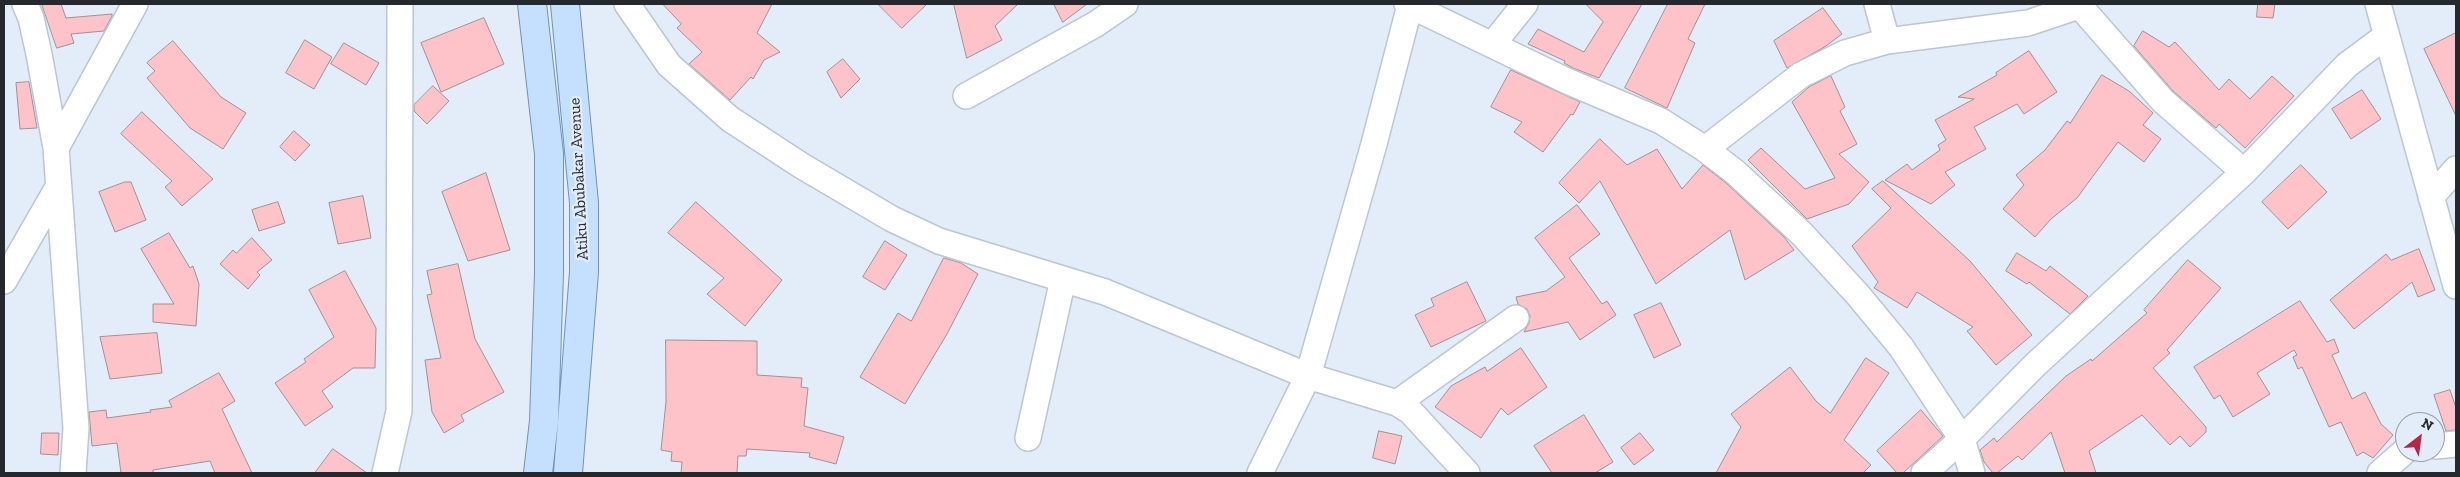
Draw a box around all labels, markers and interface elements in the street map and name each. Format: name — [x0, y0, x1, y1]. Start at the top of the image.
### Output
street label: Atiku Abubakar Avenue — [565, 97, 593, 261]
north arrow — [2395, 412, 2445, 462]
text: N — [2418, 414, 2436, 434]

